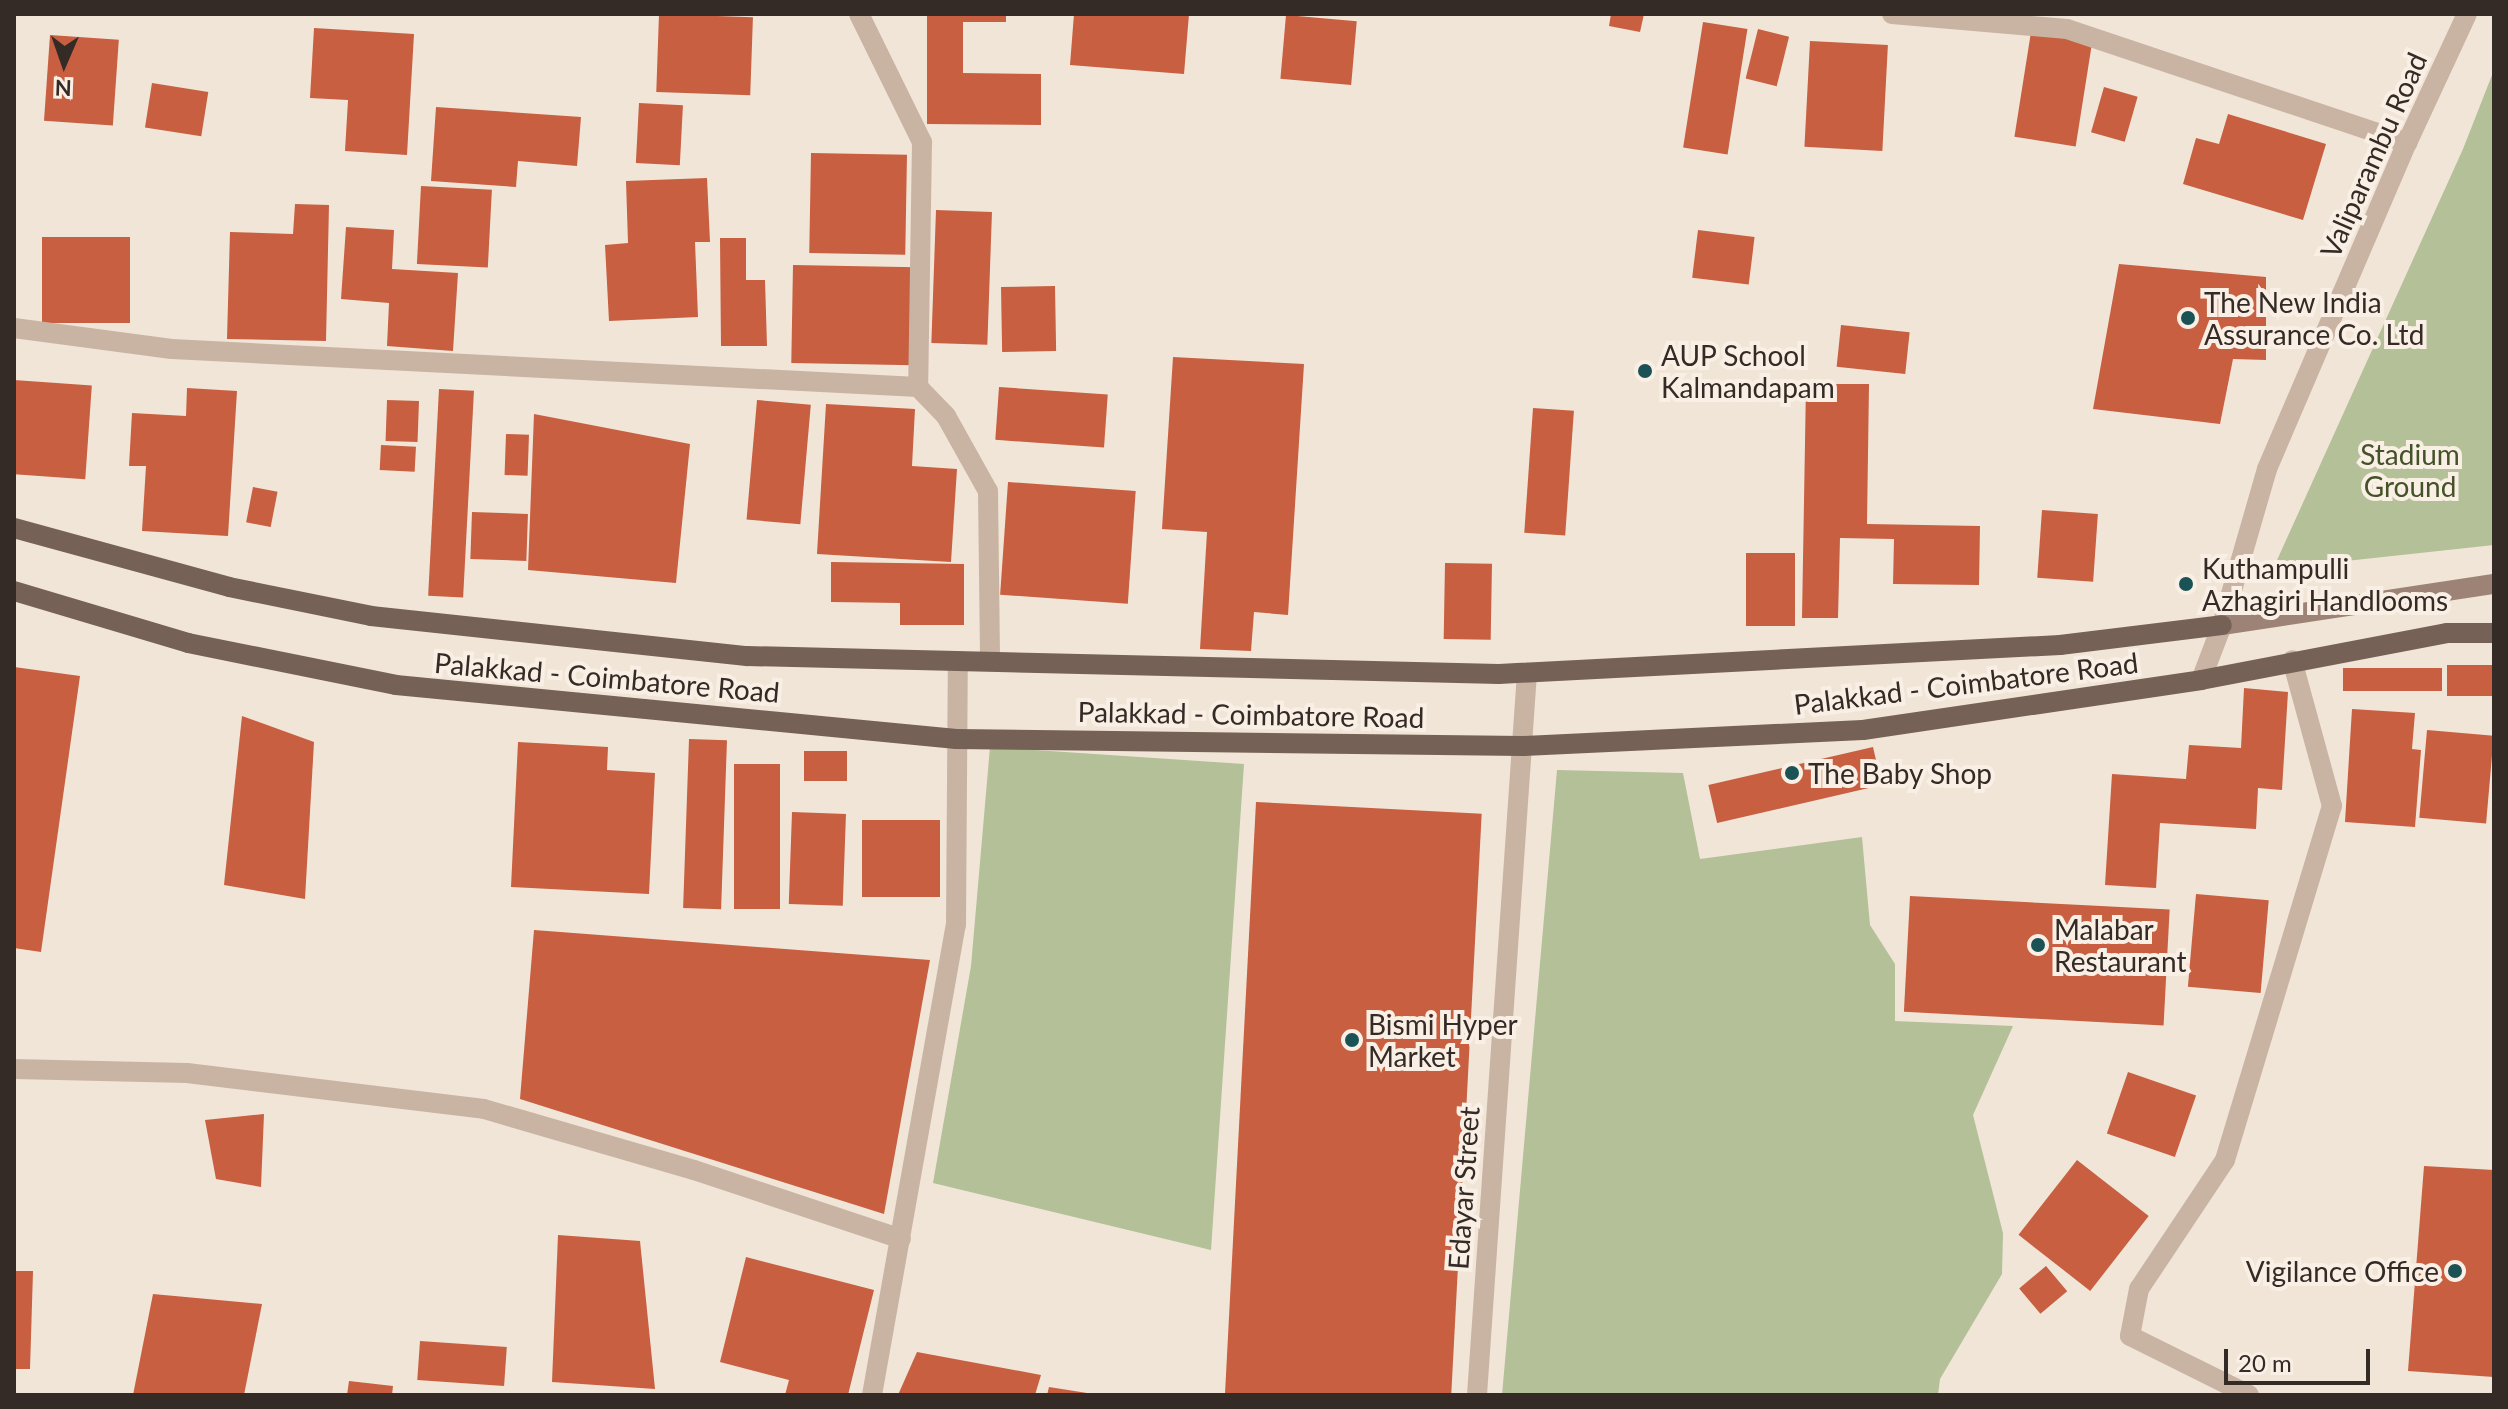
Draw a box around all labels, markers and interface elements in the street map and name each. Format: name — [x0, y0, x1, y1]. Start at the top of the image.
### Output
north arrow — [24, 24, 104, 104]
street label: Valiparambu Road — [2313, 47, 2433, 263]
text: N — [54, 75, 72, 102]
place label: The New India Assurance Co. Ltd — [2204, 285, 2424, 351]
marker: The New India Assurance Co. Ltd — [2179, 309, 2197, 327]
place label: AUP School Kalmandapam — [1661, 338, 1835, 404]
marker: AUP School Kalmandapam — [1636, 362, 1654, 380]
park label: Stadium Ground — [2360, 437, 2460, 503]
place label: Kuthampulli Azhagiri Handlooms — [2202, 551, 2448, 617]
marker: Kuthampulli Azhagiri Handlooms — [2177, 575, 2195, 593]
street label: Palakkad - Coimbatore Road — [433, 645, 781, 709]
street label: Palakkad - Coimbatore Road — [1792, 645, 2140, 721]
street label: Palakkad - Coimbatore Road — [1077, 694, 1425, 734]
place label: The Baby Shop — [1808, 756, 1993, 790]
marker: The Baby Shop — [1783, 764, 1801, 782]
place label: Malabar Restaurant — [2054, 912, 2186, 978]
marker: Malabar Restaurant — [2029, 936, 2047, 954]
place label: Bismi Hyper Market — [1368, 1007, 1518, 1073]
marker: Bismi Hyper Market — [1343, 1031, 1361, 1049]
street label: Edayar Street — [1441, 1105, 1485, 1271]
place label: Vigilance Office — [2246, 1254, 2439, 1288]
marker: Vigilance Office — [2446, 1262, 2464, 1280]
scale bar — [2228, 1333, 2374, 1383]
text: 20 m — [2238, 1348, 2292, 1377]

